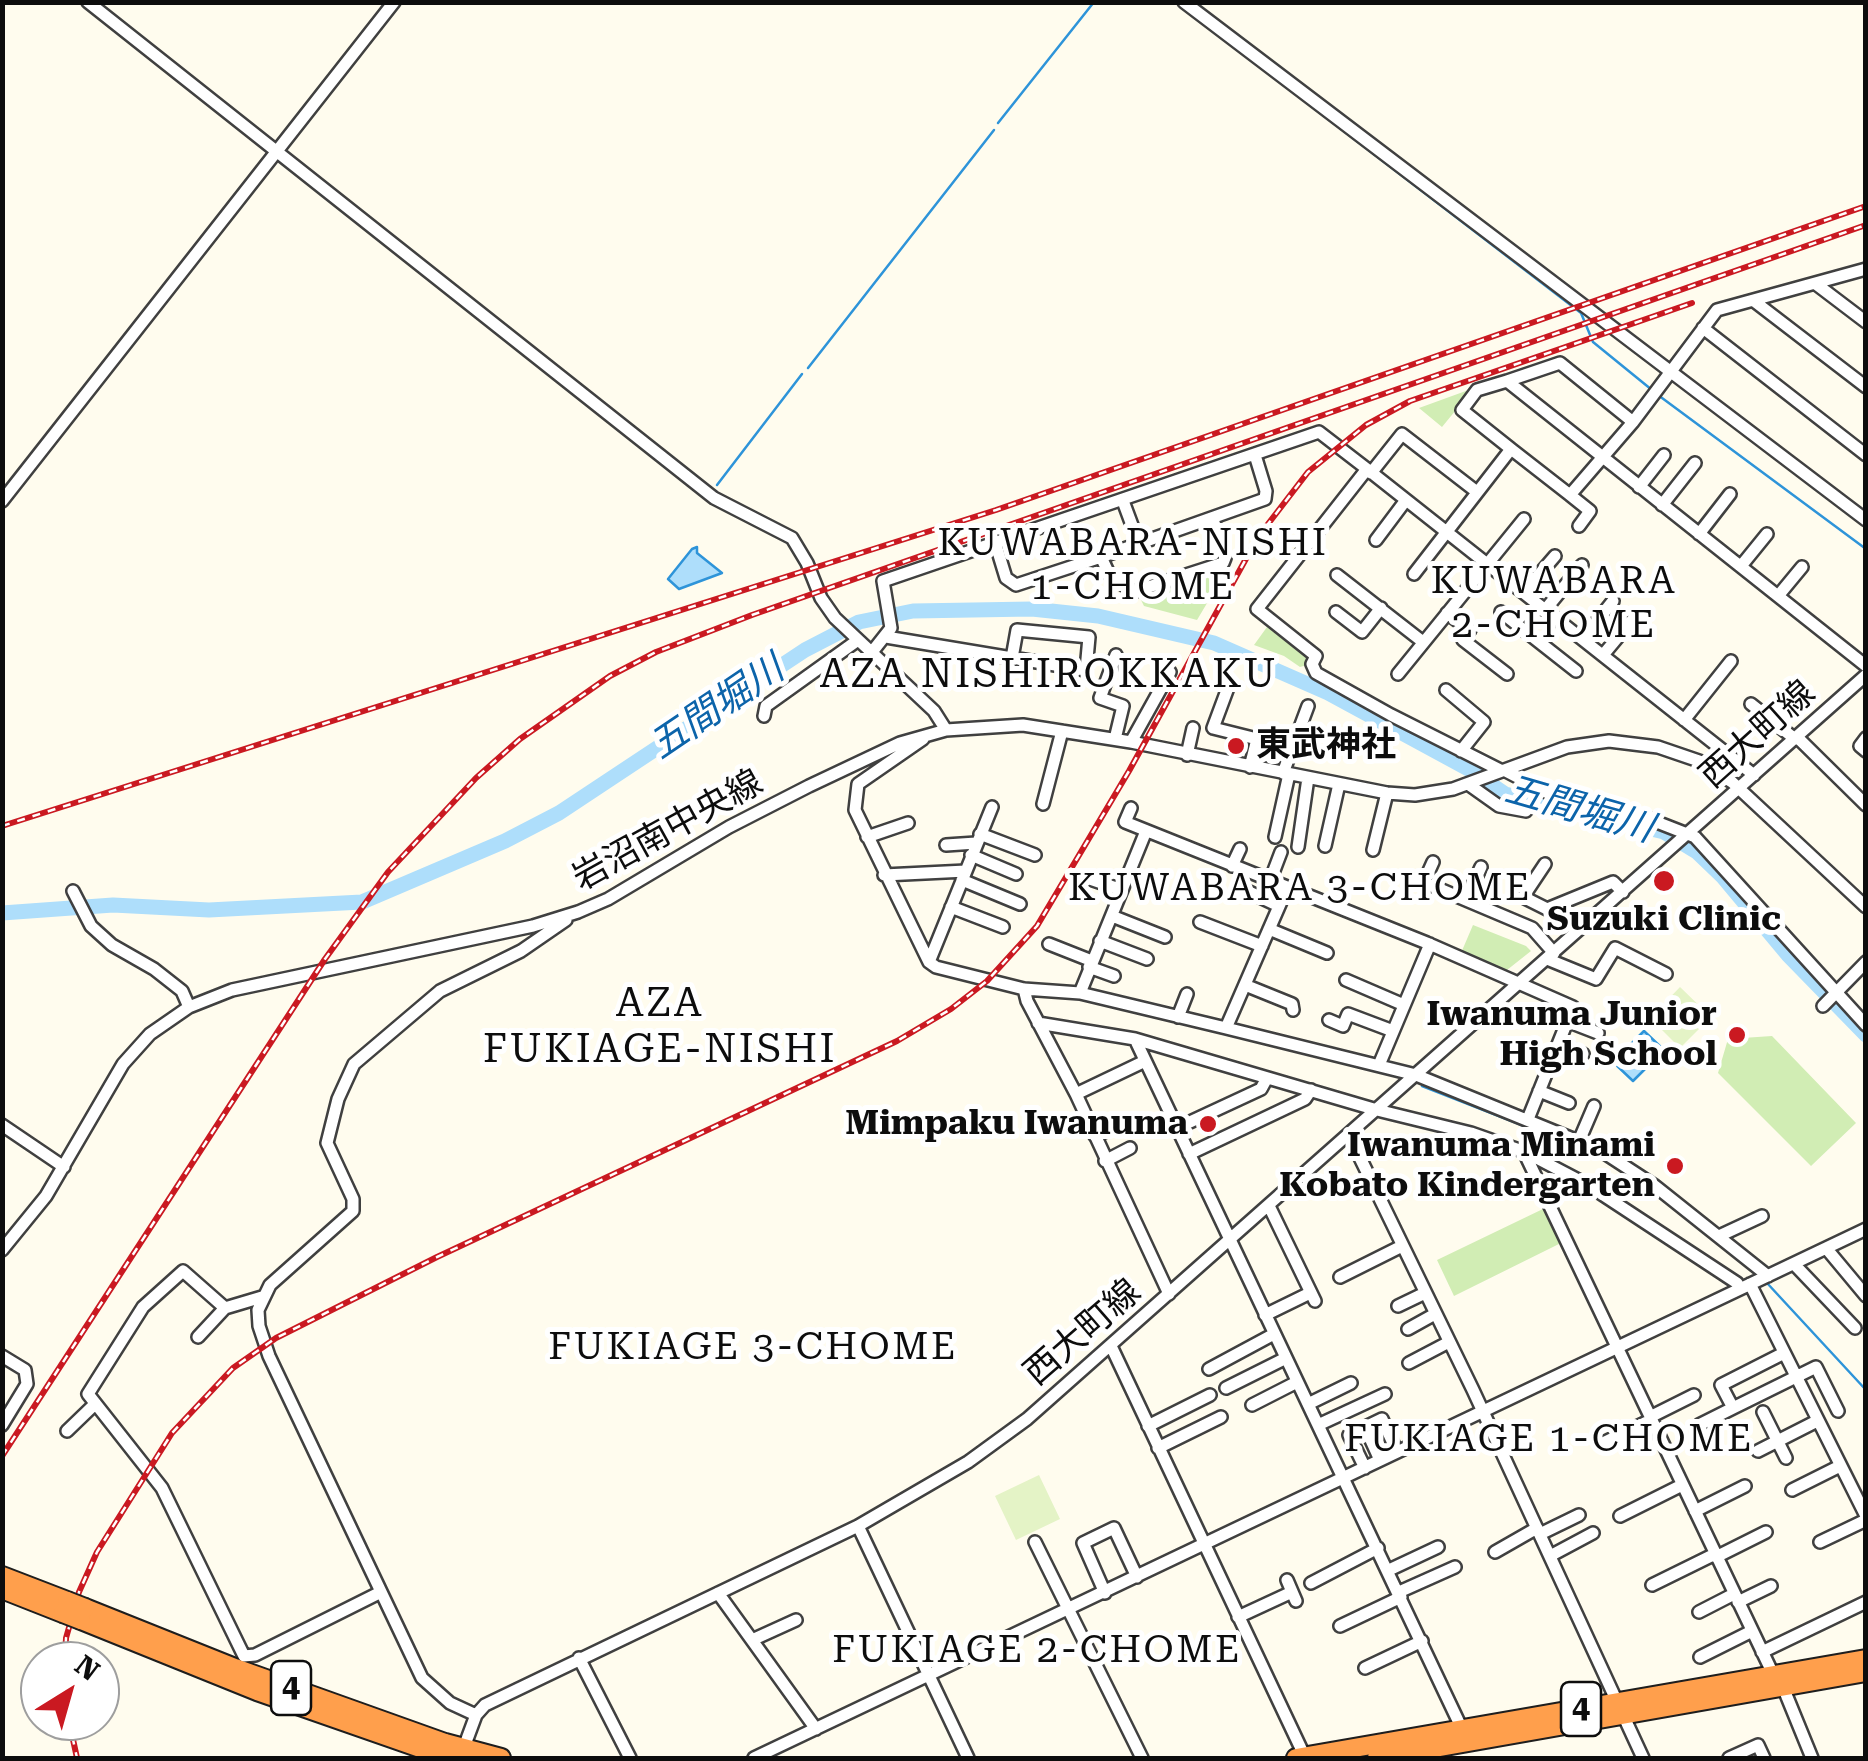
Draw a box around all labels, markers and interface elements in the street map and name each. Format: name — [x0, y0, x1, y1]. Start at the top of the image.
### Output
district label: KUWABARA-NISHI 1-CHOME — [937, 521, 1329, 610]
district label: KUWABARA 2-CHOME — [1431, 559, 1677, 648]
water label: 五間堀川 — [641, 647, 793, 769]
district label: AZA NISHIROKKAKU — [820, 651, 1278, 699]
street label: 西大町線 — [1692, 673, 1824, 797]
place label: 東武神社 — [1256, 725, 1396, 767]
marker: 東武神社 — [1225, 735, 1247, 757]
street label: 岩沼南中央線 — [566, 762, 770, 900]
water label: 五間堀川 — [1500, 767, 1658, 853]
district label: KUWABARA 3-CHOME — [1068, 866, 1532, 912]
marker: Suzuki Clinic — [1651, 868, 1677, 894]
place label: Suzuki Clinic — [1547, 899, 1781, 941]
district label: AZA FUKIAGE-NISHI — [483, 980, 837, 1074]
place label: Iwanuma Junior High School — [1427, 994, 1717, 1076]
marker: Iwanuma Junior High School — [1726, 1024, 1748, 1046]
place label: Mimpaku Iwanuma — [845, 1103, 1188, 1145]
marker: Mimpaku Iwanuma — [1197, 1113, 1219, 1135]
place label: Iwanuma Minami Kobato Kindergarten — [1279, 1125, 1655, 1207]
marker: Iwanuma Minami Kobato Kindergarten — [1664, 1155, 1686, 1177]
street label: 西大町線 — [1016, 1271, 1150, 1395]
district label: FUKIAGE 3-CHOME — [548, 1325, 958, 1371]
district label: FUKIAGE 1-CHOME — [1344, 1417, 1754, 1463]
district label: FUKIAGE 2-CHOME — [832, 1628, 1242, 1674]
north arrow — [20, 1641, 120, 1741]
text: N — [69, 1649, 106, 1688]
road number: 4 — [271, 1661, 311, 1715]
road number: 4 — [1561, 1682, 1601, 1736]

